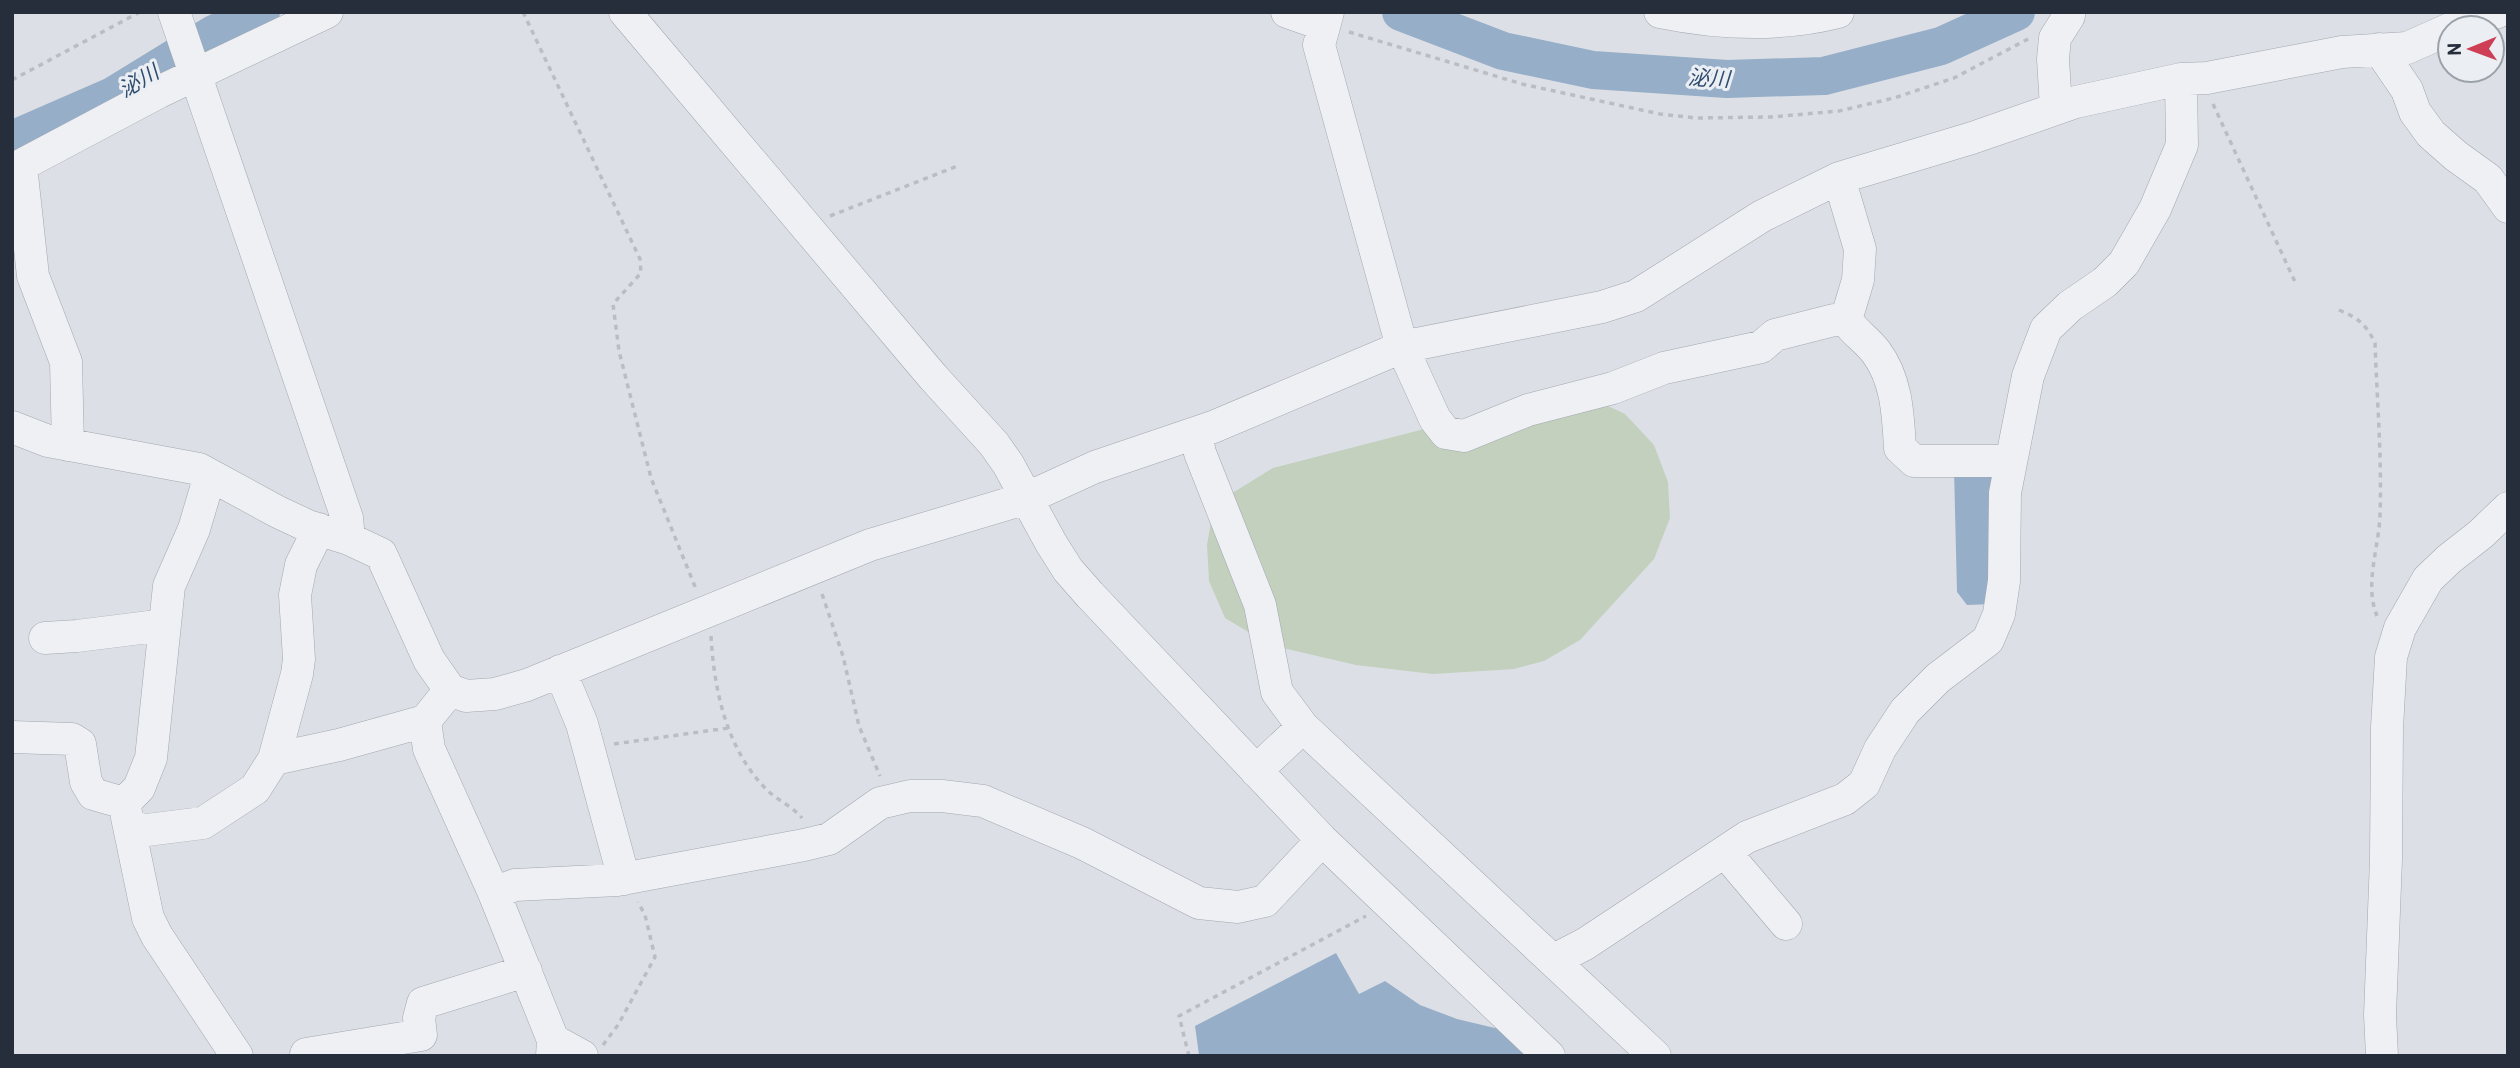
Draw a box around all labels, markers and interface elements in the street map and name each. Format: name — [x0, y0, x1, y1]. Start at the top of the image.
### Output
north arrow — [2436, 14, 2506, 84]
text: N — [2442, 43, 2465, 56]
water label: 泌川 — [114, 57, 164, 102]
water label: 泌川 — [1687, 63, 1733, 91]

